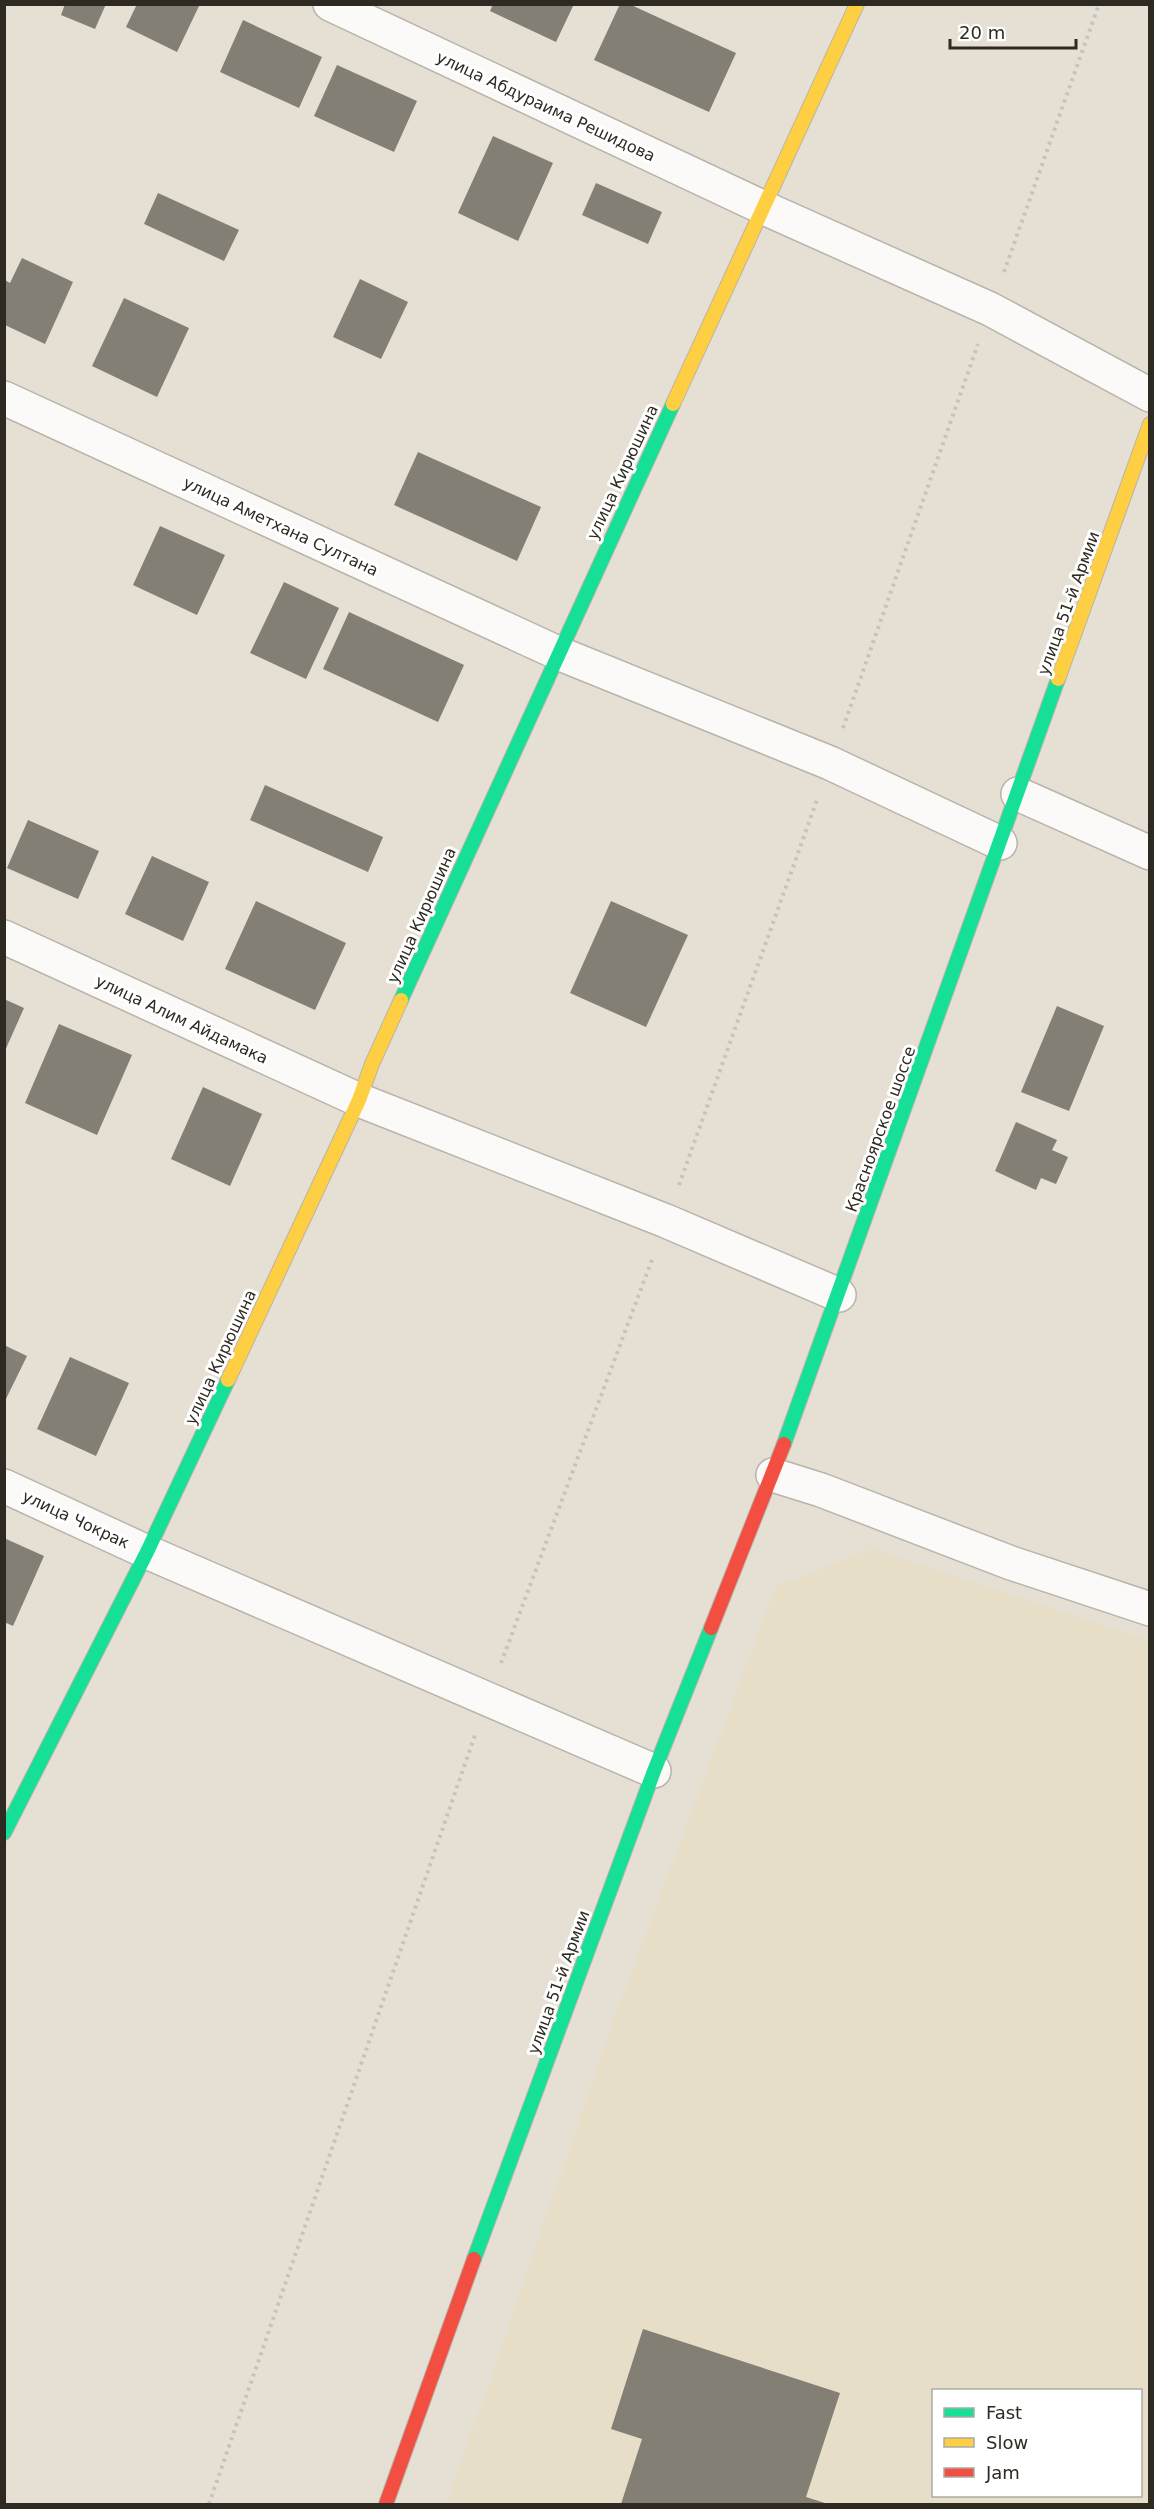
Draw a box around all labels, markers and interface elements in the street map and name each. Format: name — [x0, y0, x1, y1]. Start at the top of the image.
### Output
scale bar — [950, 12, 1076, 50]
text: 20 m — [959, 22, 1005, 43]
street label: улица Абдураима Решидова — [433, 47, 658, 166]
street label: улица Кирюшина — [583, 402, 662, 543]
street label: улица Аметхана Султана — [180, 473, 381, 580]
street label: улица 51-й Армии — [1034, 529, 1103, 678]
street label: улица Кирюшина — [383, 844, 460, 986]
street label: улица Алим Айдамака — [93, 971, 271, 1068]
street label: Красноярское шоссе — [842, 1044, 919, 1215]
street label: улица Кирюшина — [181, 1287, 260, 1428]
street label: улица Чокрак — [19, 1486, 133, 1553]
street label: улица 51-й Армии — [524, 1908, 593, 2057]
legend — [932, 2389, 1142, 2497]
text: Fast — [986, 2402, 1022, 2423]
text: Slow — [986, 2432, 1028, 2453]
text: Jam — [985, 2462, 1020, 2483]

